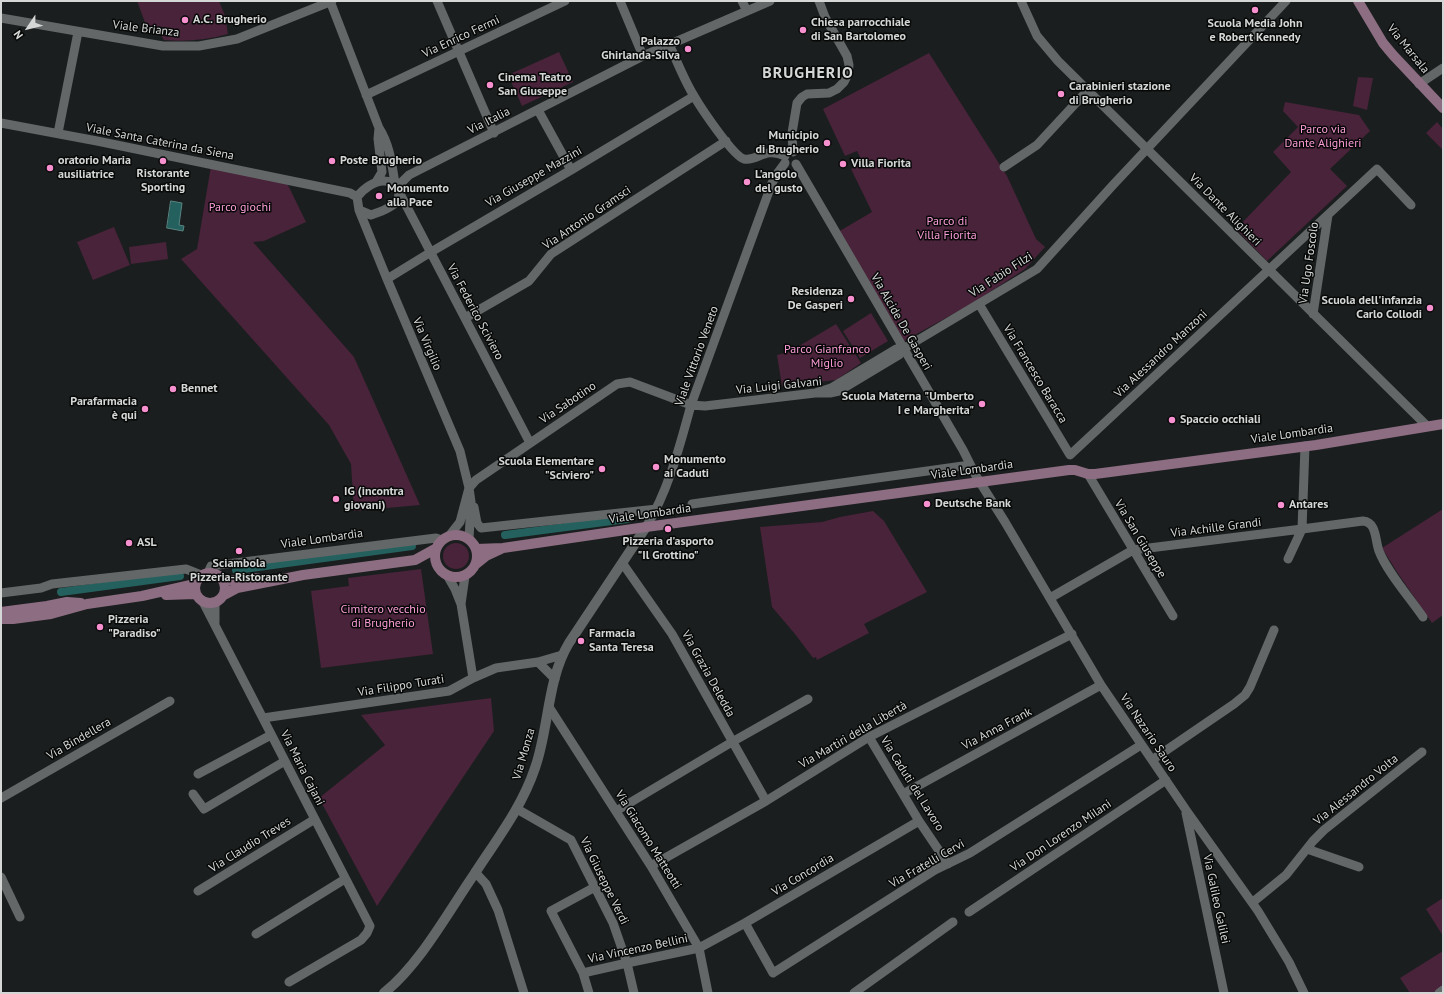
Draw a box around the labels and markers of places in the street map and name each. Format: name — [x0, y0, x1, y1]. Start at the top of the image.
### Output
marker: Scuola Media John e Robert Kennedy — [1250, 5, 1260, 15]
place label: A.C. Brugherio — [193, 13, 267, 27]
marker: A.C. Brugherio — [180, 15, 190, 25]
place label: Chiesa parrocchiale di San Bartolomeo — [811, 16, 910, 44]
place label: Scuola Media John e Robert Kennedy — [1208, 17, 1302, 45]
marker: Chiesa parrocchiale di San Bartolomeo — [798, 25, 808, 35]
place label: Palazzo Ghirlanda-Silva — [601, 35, 680, 63]
marker: Palazzo Ghirlanda-Silva — [683, 44, 693, 54]
place label: Cinema Teatro San Giuseppe — [498, 71, 571, 99]
marker: Cinema Teatro San Giuseppe — [485, 80, 495, 90]
place label: Carabinieri stazione di Brugherio — [1069, 80, 1171, 108]
marker: Carabinieri stazione di Brugherio — [1056, 89, 1066, 99]
place label: Municipio di Brugherio — [756, 129, 819, 157]
marker: Municipio di Brugherio — [822, 138, 832, 148]
place label: oratorio Maria ausiliatrice — [58, 154, 131, 182]
place label: Poste Brugherio — [340, 154, 422, 168]
marker: Ristorante Sporting — [158, 156, 168, 166]
marker: Poste Brugherio — [327, 156, 337, 166]
place label: Villa Fiorita — [851, 157, 911, 171]
marker: Villa Fiorita — [838, 159, 848, 169]
marker: oratorio Maria ausiliatrice — [45, 163, 55, 173]
place label: Ristorante Sporting — [136, 167, 190, 195]
place label: L'angolo del gusto — [755, 168, 803, 196]
marker: L'angolo del gusto — [742, 177, 752, 187]
place label: Monumento alla Pace — [387, 182, 449, 210]
marker: Monumento alla Pace — [374, 191, 384, 201]
place label: Residenza De Gasperi — [788, 285, 843, 313]
marker: Residenza De Gasperi — [846, 294, 856, 304]
place label: Scuola dell'infanzia Carlo Collodi — [1322, 294, 1422, 322]
marker: Scuola dell'infanzia Carlo Collodi — [1425, 303, 1435, 313]
place label: Bennet — [181, 382, 218, 396]
marker: Bennet — [168, 384, 178, 394]
place label: Scuola Materna "Umberto I e Margherita" — [842, 390, 974, 418]
place label: Parafarmacia è qui — [70, 395, 137, 423]
marker: Scuola Materna "Umberto I e Margherita" — [977, 399, 987, 409]
marker: Parafarmacia è qui — [140, 404, 150, 414]
place label: Spaccio occhiali — [1180, 413, 1261, 427]
marker: Spaccio occhiali — [1167, 415, 1177, 425]
place label: Monumento ai Caduti — [664, 453, 726, 481]
place label: Scuola Elementare "Sciviero" — [498, 455, 594, 483]
marker: Monumento ai Caduti — [651, 462, 661, 472]
marker: Scuola Elementare "Sciviero" — [597, 464, 607, 474]
place label: IG (incontra giovani) — [344, 485, 404, 513]
marker: IG (incontra giovani) — [331, 494, 341, 504]
place label: Deutsche Bank — [935, 497, 1011, 511]
place label: Antares — [1289, 498, 1328, 512]
marker: Deutsche Bank — [922, 499, 932, 509]
marker: Antares — [1276, 500, 1286, 510]
marker: Pizzeria d'asporto "Il Grottino" — [663, 524, 673, 534]
place label: Pizzeria d'asporto "Il Grottino" — [622, 535, 714, 563]
place label: ASL — [137, 536, 157, 550]
marker: ASL — [124, 538, 134, 548]
marker: Sciambola Pizzeria-Ristorante — [234, 546, 244, 556]
place label: Sciambola Pizzeria-Ristorante — [190, 557, 288, 585]
place label: Pizzeria "Paradiso" — [108, 613, 161, 641]
marker: Pizzeria "Paradiso" — [95, 622, 105, 632]
place label: Farmacia Santa Teresa — [589, 627, 654, 655]
marker: Farmacia Santa Teresa — [576, 636, 586, 646]

